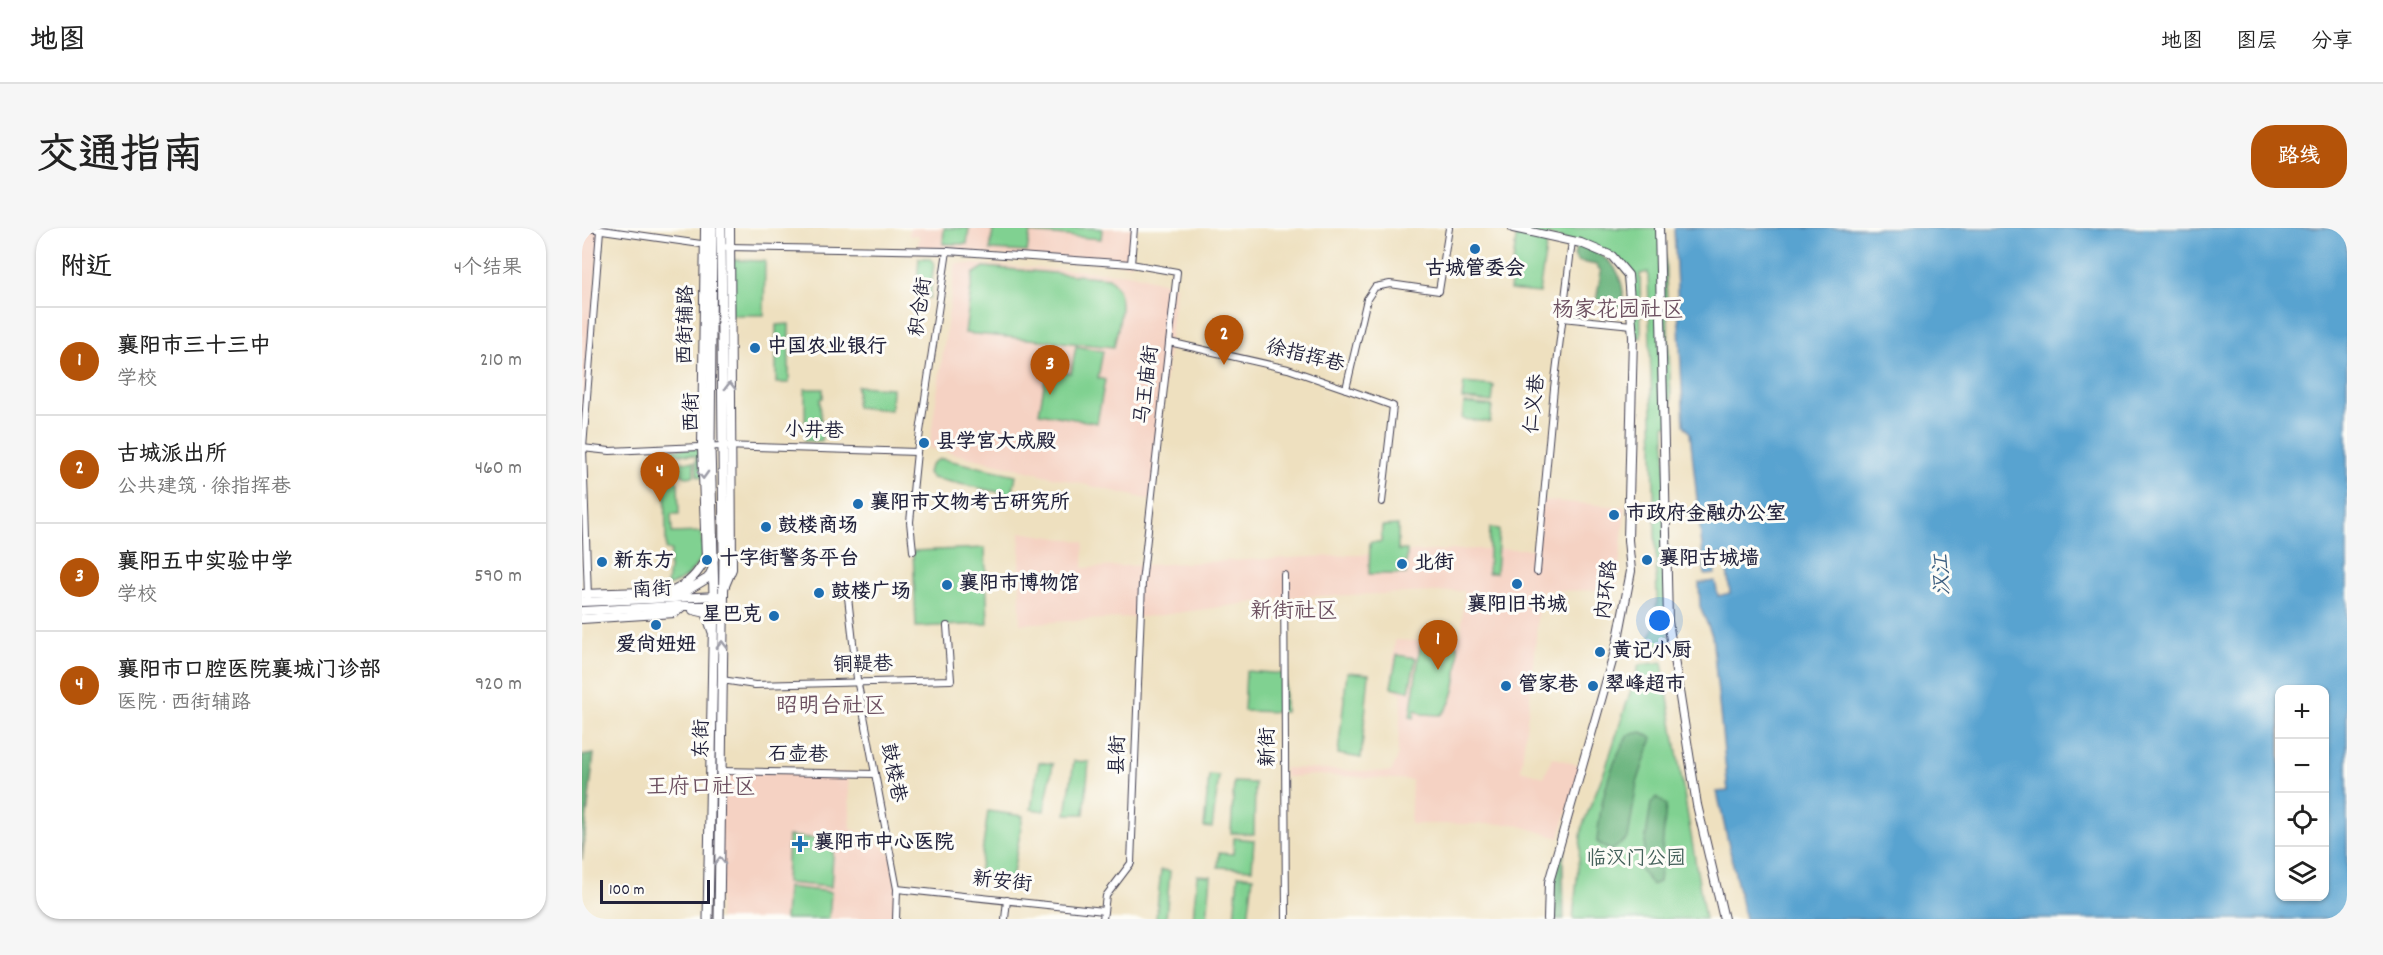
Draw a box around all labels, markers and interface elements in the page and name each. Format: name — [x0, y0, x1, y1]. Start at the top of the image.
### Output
text: 地图 — [30, 23, 86, 63]
text: 地图 — [2161, 28, 2203, 58]
text: 图层 — [2236, 28, 2278, 58]
text: 分享 — [2311, 28, 2353, 58]
button: 路线 — [2251, 125, 2347, 188]
text: 交通指南 — [36, 129, 204, 189]
marker: 古城管委会 — [1468, 242, 1482, 256]
text: 附近 — [60, 250, 112, 287]
text: 4个结果 — [454, 255, 522, 283]
place label: 古城管委会 — [1425, 256, 1525, 284]
street label: 积仓街 — [904, 275, 940, 339]
street label: 西街辅路 — [672, 284, 702, 365]
district label: 杨家花园社区 — [1552, 296, 1684, 327]
pin: 2 — [1204, 316, 1244, 365]
text: 襄阳市三十三中 — [117, 332, 271, 363]
place label: 中国农业银行 — [767, 334, 887, 362]
street label: 徐指挥巷 — [1263, 334, 1348, 381]
marker: 中国农业银行 — [748, 341, 762, 355]
street label: 马王庙街 — [1129, 344, 1167, 426]
pin: 3 — [1030, 346, 1070, 395]
text: 1 — [77, 347, 82, 375]
text: 210 m — [480, 347, 522, 375]
text: 学校 — [117, 366, 157, 394]
street label: 仁义巷 — [1519, 372, 1553, 435]
one-way arrow — [724, 381, 736, 390]
street label: 西街 — [679, 392, 707, 432]
street label: 小井巷 — [784, 417, 845, 447]
place label: 县学宫大成殿 — [936, 429, 1056, 457]
marker: 县学宫大成殿 — [917, 436, 931, 450]
text: 古城派出所 — [117, 440, 227, 471]
pin: 4 — [640, 452, 680, 502]
text: 2 — [75, 455, 84, 483]
text: 460 m — [475, 455, 522, 483]
one-way arrow — [696, 471, 709, 480]
text: 公共建筑 · 徐指挥巷 — [117, 474, 291, 502]
place label: 襄阳市文物考古研究所 — [870, 490, 1070, 518]
marker: 襄阳市文物考古研究所 — [851, 497, 865, 511]
place label: 市政府金融办公室 — [1626, 501, 1786, 529]
marker: 市政府金融办公室 — [1607, 508, 1621, 522]
place label: 鼓楼商场 — [778, 513, 858, 541]
marker: 鼓楼商场 — [759, 520, 773, 534]
place label: 十字街警务平台 — [719, 546, 859, 574]
place label: 襄阳古城墙 — [1659, 546, 1759, 574]
text: 襄阳五中实验中学 — [117, 548, 293, 579]
place label: 新东方 — [614, 548, 674, 576]
place label: 北街 — [1414, 550, 1454, 578]
water label: 汉江 — [1928, 552, 1960, 597]
marker: 十字街警务平台 — [700, 553, 714, 567]
marker: 襄阳古城墙 — [1640, 553, 1654, 567]
marker: 新东方 — [595, 555, 609, 569]
marker: 北街 — [1395, 557, 1409, 571]
street label: 内环路 — [1590, 558, 1626, 621]
text: 3 — [75, 563, 84, 591]
text: 590 m — [474, 563, 522, 591]
place label: 襄阳市博物馆 — [959, 571, 1079, 599]
street label: 南街 — [631, 576, 673, 606]
marker: 襄阳旧书城 — [1510, 577, 1524, 591]
marker: 襄阳市博物馆 — [940, 578, 954, 592]
place label: 鼓楼广场 — [831, 579, 911, 607]
text: 学校 — [117, 582, 157, 610]
marker: 鼓楼广场 — [812, 586, 826, 600]
place label: 襄阳旧书城 — [1467, 592, 1567, 620]
district label: 新街社区 — [1250, 597, 1338, 628]
place label: 星巴克 — [702, 602, 762, 630]
your location — [1645, 606, 1674, 635]
marker: 星巴克 — [767, 609, 781, 623]
marker: 爱尚妞妞 — [649, 618, 663, 632]
pin: 1 — [1418, 620, 1458, 670]
place label: 爱尚妞妞 — [616, 632, 696, 660]
place label: 黄记小厨 — [1612, 638, 1692, 666]
one-way arrow — [716, 640, 728, 649]
marker: 黄记小厨 — [1593, 645, 1607, 659]
street label: 铜鞮巷 — [833, 651, 894, 681]
text: 襄阳市口腔医院襄城门诊部 — [117, 656, 381, 687]
text: 4 — [75, 671, 84, 699]
text: 920 m — [475, 671, 522, 699]
place label: 管家巷 — [1518, 672, 1579, 700]
place label: 翠峰超市 — [1605, 672, 1685, 700]
marker: 管家巷 — [1499, 679, 1513, 693]
marker: 翠峰超市 — [1586, 679, 1600, 693]
map controls — [2275, 685, 2329, 901]
button: + — [2275, 685, 2329, 739]
text: 医院 · 西街辅路 — [117, 690, 251, 718]
district label: 昭明台社区 — [776, 692, 886, 723]
street label: 东街 — [689, 719, 717, 759]
street label: 新街 — [1255, 727, 1283, 767]
street label: 县街 — [1104, 735, 1134, 775]
button: − — [2275, 739, 2329, 793]
street label: 石壶巷 — [768, 741, 829, 771]
street label: 鼓楼巷 — [873, 741, 912, 806]
district label: 王府口社区 — [646, 773, 756, 804]
button: locate — [2275, 793, 2329, 847]
place label: 襄阳市中心医院 — [814, 830, 954, 858]
marker: 襄阳市中心医院 — [791, 835, 809, 853]
park label: 临汉门公园 — [1586, 846, 1686, 874]
button: layers — [2275, 847, 2329, 901]
one-way arrow — [713, 856, 726, 865]
street label: 新安街 — [971, 866, 1033, 900]
scale bar — [600, 877, 710, 904]
text: 100 m — [609, 879, 645, 902]

